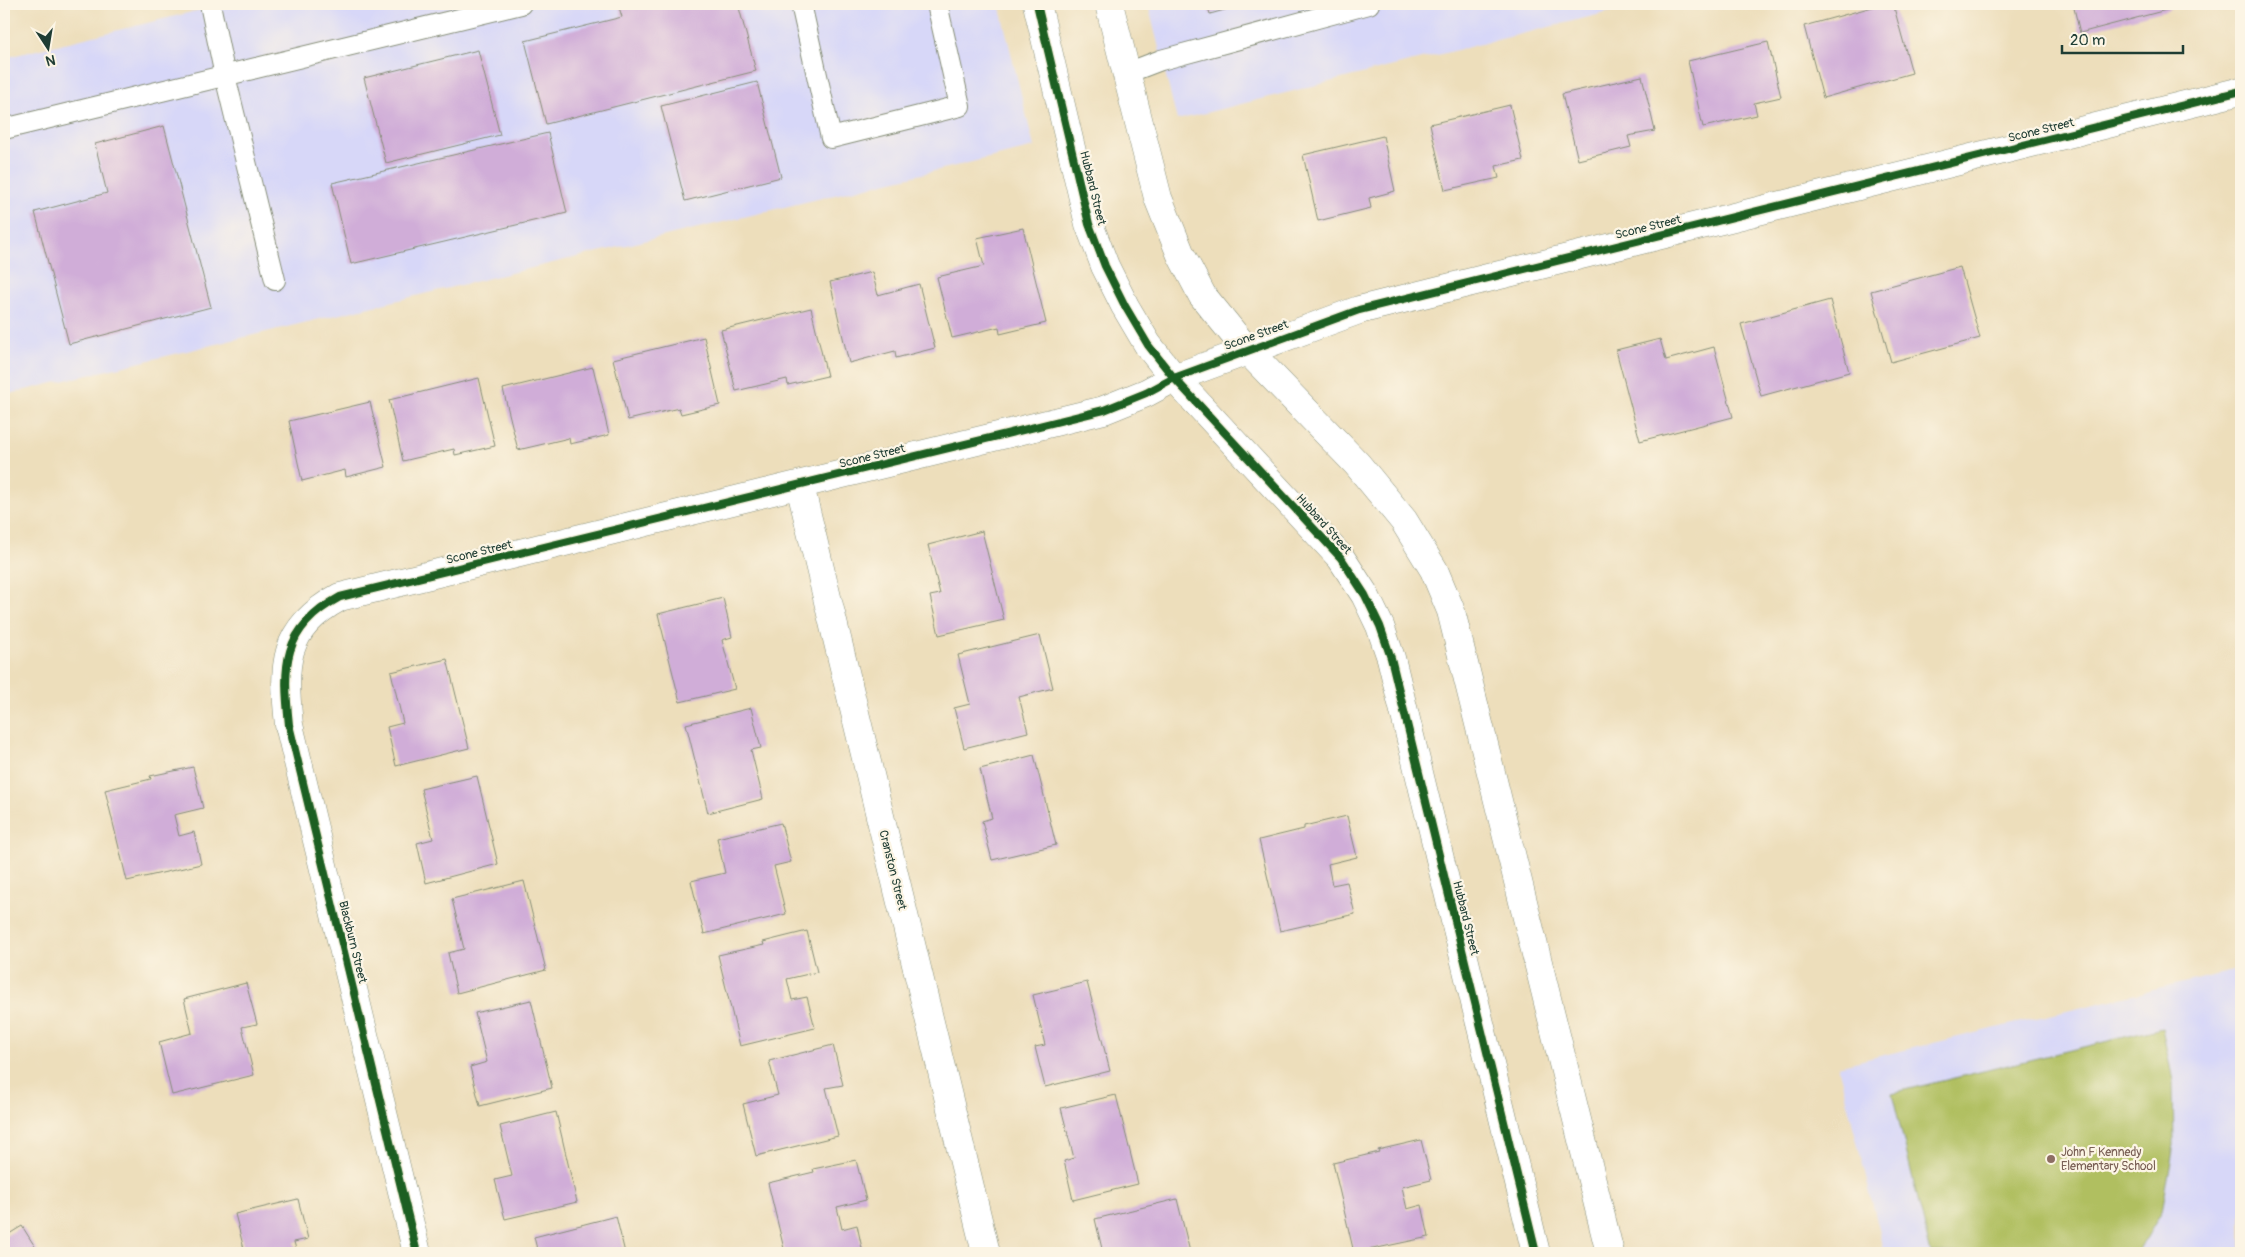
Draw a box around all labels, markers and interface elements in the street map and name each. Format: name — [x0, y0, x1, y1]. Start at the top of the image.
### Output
north arrow — [22, 22, 72, 72]
scale bar — [2062, 22, 2184, 54]
text: 20 m — [2070, 31, 2105, 50]
text: N — [44, 51, 57, 70]
street label: Scone Street — [2007, 115, 2076, 146]
street label: Hubbard Street — [1076, 149, 1109, 227]
street label: Scone Street — [1614, 212, 1683, 243]
street label: Scone Street — [1222, 317, 1290, 354]
street label: Scone Street — [838, 441, 907, 472]
street label: Hubbard Street — [1293, 491, 1355, 558]
street label: Scone Street — [445, 537, 514, 568]
street label: Cranston Street — [875, 829, 910, 912]
street label: Hubbard Street — [1449, 879, 1482, 957]
street label: Blackburn Street — [335, 899, 370, 985]
place label: John F Kennedy Elementary School — [2061, 1145, 2156, 1174]
marker: John F Kennedy Elementary School — [2045, 1153, 2057, 1165]

